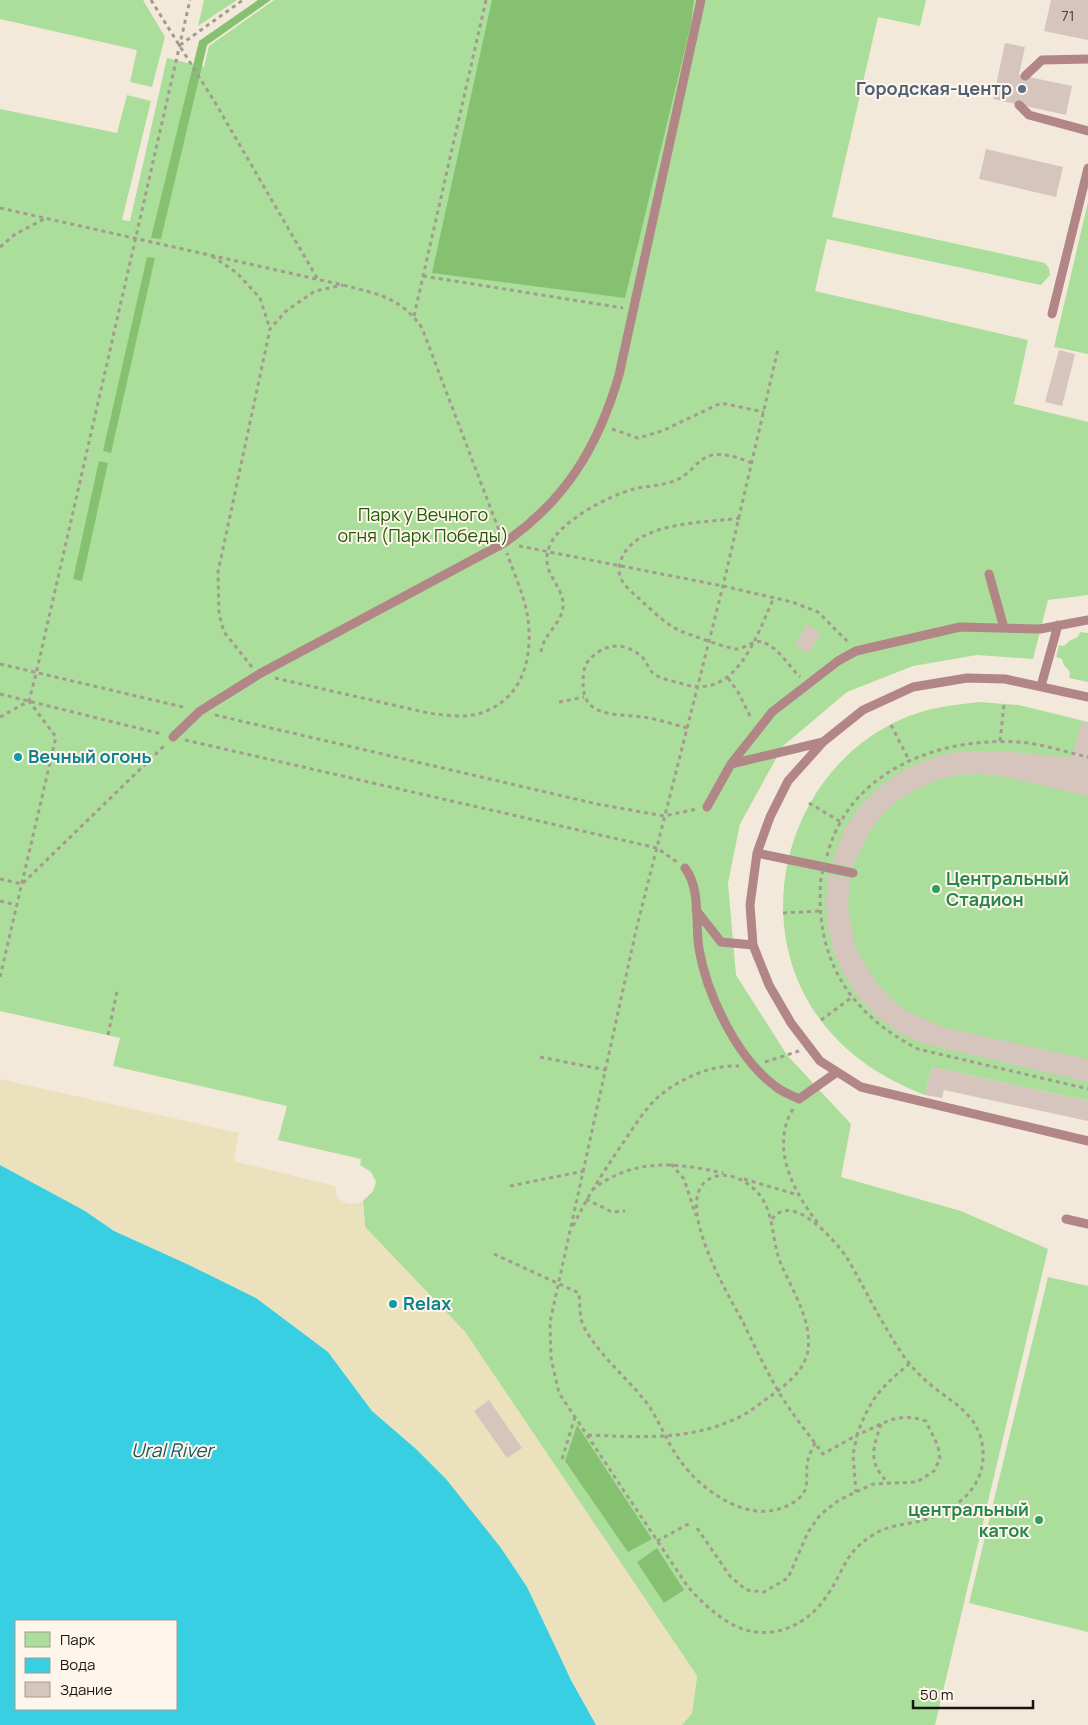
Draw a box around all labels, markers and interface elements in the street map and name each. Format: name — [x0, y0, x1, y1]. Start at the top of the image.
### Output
house number: 71 — [1061, 5, 1075, 26]
place label: Городская-центр — [856, 76, 1012, 100]
marker: Городская-центр — [1016, 83, 1028, 95]
park label: Парк у Вечного огня (Парк Победы) — [337, 502, 509, 547]
place label: Вечный огонь — [28, 744, 152, 768]
marker: Вечный огонь — [12, 751, 24, 763]
place label: Центральный Стадион — [946, 866, 1069, 911]
marker: Центральный Стадион — [930, 883, 942, 895]
place label: Relax — [403, 1291, 451, 1315]
marker: Relax — [387, 1298, 399, 1310]
water label: Ural River — [131, 1437, 215, 1463]
place label: центральный каток — [908, 1497, 1030, 1542]
marker: центральный каток — [1033, 1514, 1045, 1526]
legend — [15, 1620, 178, 1710]
text: Парк — [60, 1629, 96, 1650]
text: Вода — [60, 1654, 95, 1675]
scale bar — [913, 1678, 1033, 1710]
text: Здание — [60, 1679, 113, 1700]
text: 50 m — [920, 1684, 954, 1705]

